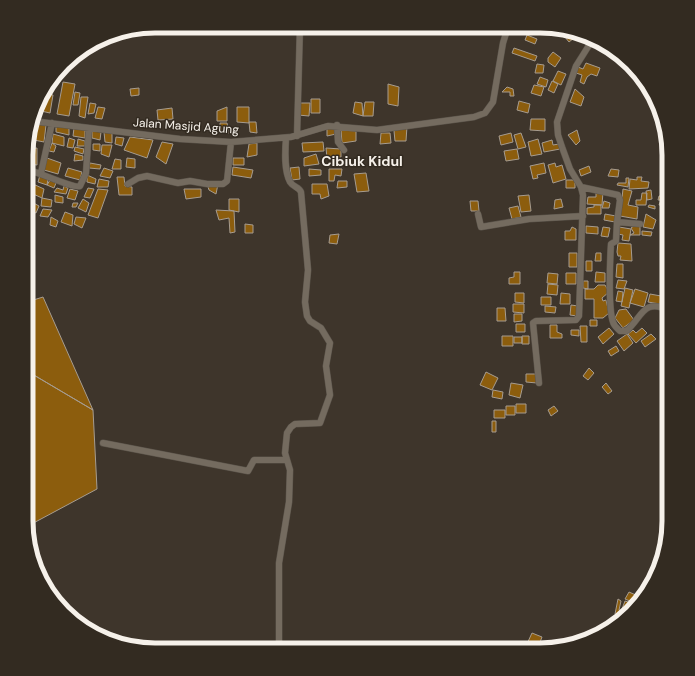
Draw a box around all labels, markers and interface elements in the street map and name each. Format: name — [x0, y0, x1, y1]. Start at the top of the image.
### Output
street label: Jalan Masjid Agung — [133, 114, 240, 138]
district label: Cibiuk Kidul — [321, 152, 403, 170]

